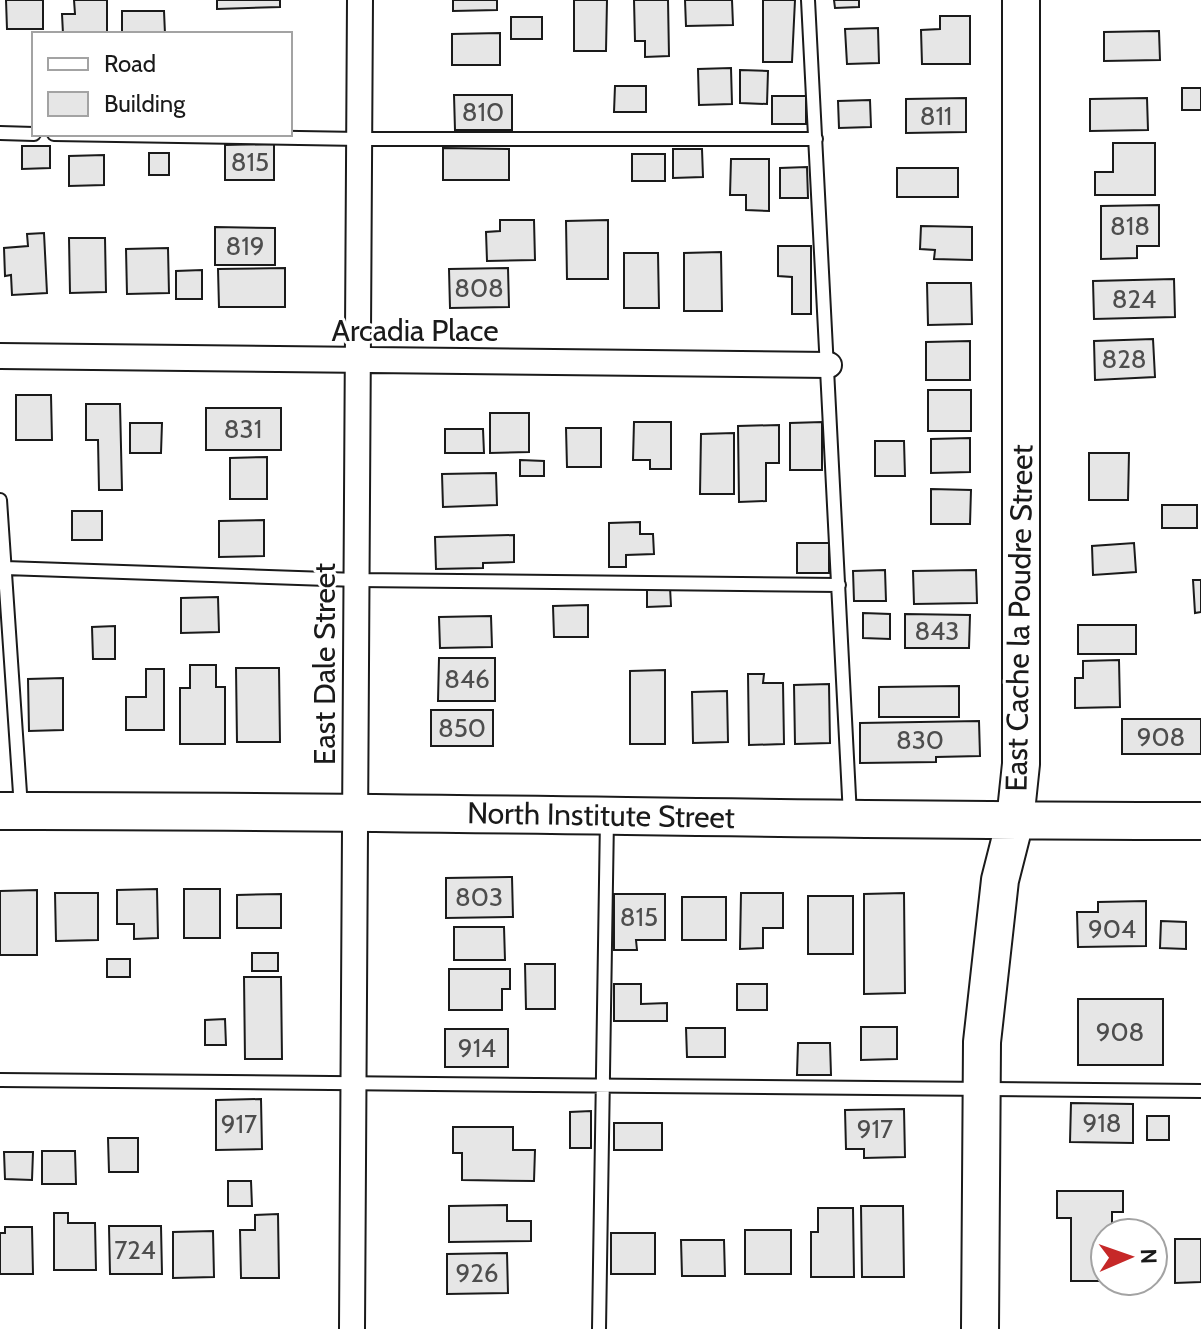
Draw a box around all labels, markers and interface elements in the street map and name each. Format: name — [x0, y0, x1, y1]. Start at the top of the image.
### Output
legend — [32, 32, 292, 136]
text: Road — [104, 49, 156, 78]
text: Building — [104, 89, 186, 118]
house number: 810 — [462, 96, 504, 128]
house number: 811 — [920, 100, 952, 132]
house number: 815 — [231, 146, 269, 178]
house number: 818 — [1110, 210, 1150, 242]
house number: 819 — [225, 230, 265, 262]
house number: 808 — [454, 272, 504, 304]
house number: 824 — [1112, 283, 1156, 315]
street label: Arcadia Place — [331, 312, 499, 349]
house number: 828 — [1101, 343, 1147, 375]
house number: 831 — [224, 413, 262, 445]
street label: East Cache la Poudre Street — [997, 444, 1041, 792]
street label: East Dale Street — [306, 563, 343, 765]
house number: 843 — [915, 615, 959, 647]
house number: 846 — [444, 663, 490, 695]
house number: 850 — [438, 712, 486, 744]
house number: 908 — [1137, 721, 1185, 753]
house number: 830 — [896, 724, 944, 756]
street label: North Institute Street — [467, 794, 735, 836]
house number: 803 — [455, 881, 503, 913]
house number: 815 — [620, 901, 658, 933]
house number: 904 — [1088, 913, 1136, 945]
house number: 908 — [1096, 1016, 1144, 1048]
house number: 914 — [458, 1032, 496, 1064]
house number: 918 — [1082, 1107, 1122, 1139]
house number: 917 — [221, 1108, 257, 1140]
house number: 917 — [857, 1113, 893, 1145]
north arrow — [1089, 1217, 1169, 1297]
house number: 724 — [114, 1234, 156, 1266]
text: N — [1135, 1248, 1162, 1265]
house number: 926 — [455, 1257, 499, 1289]

